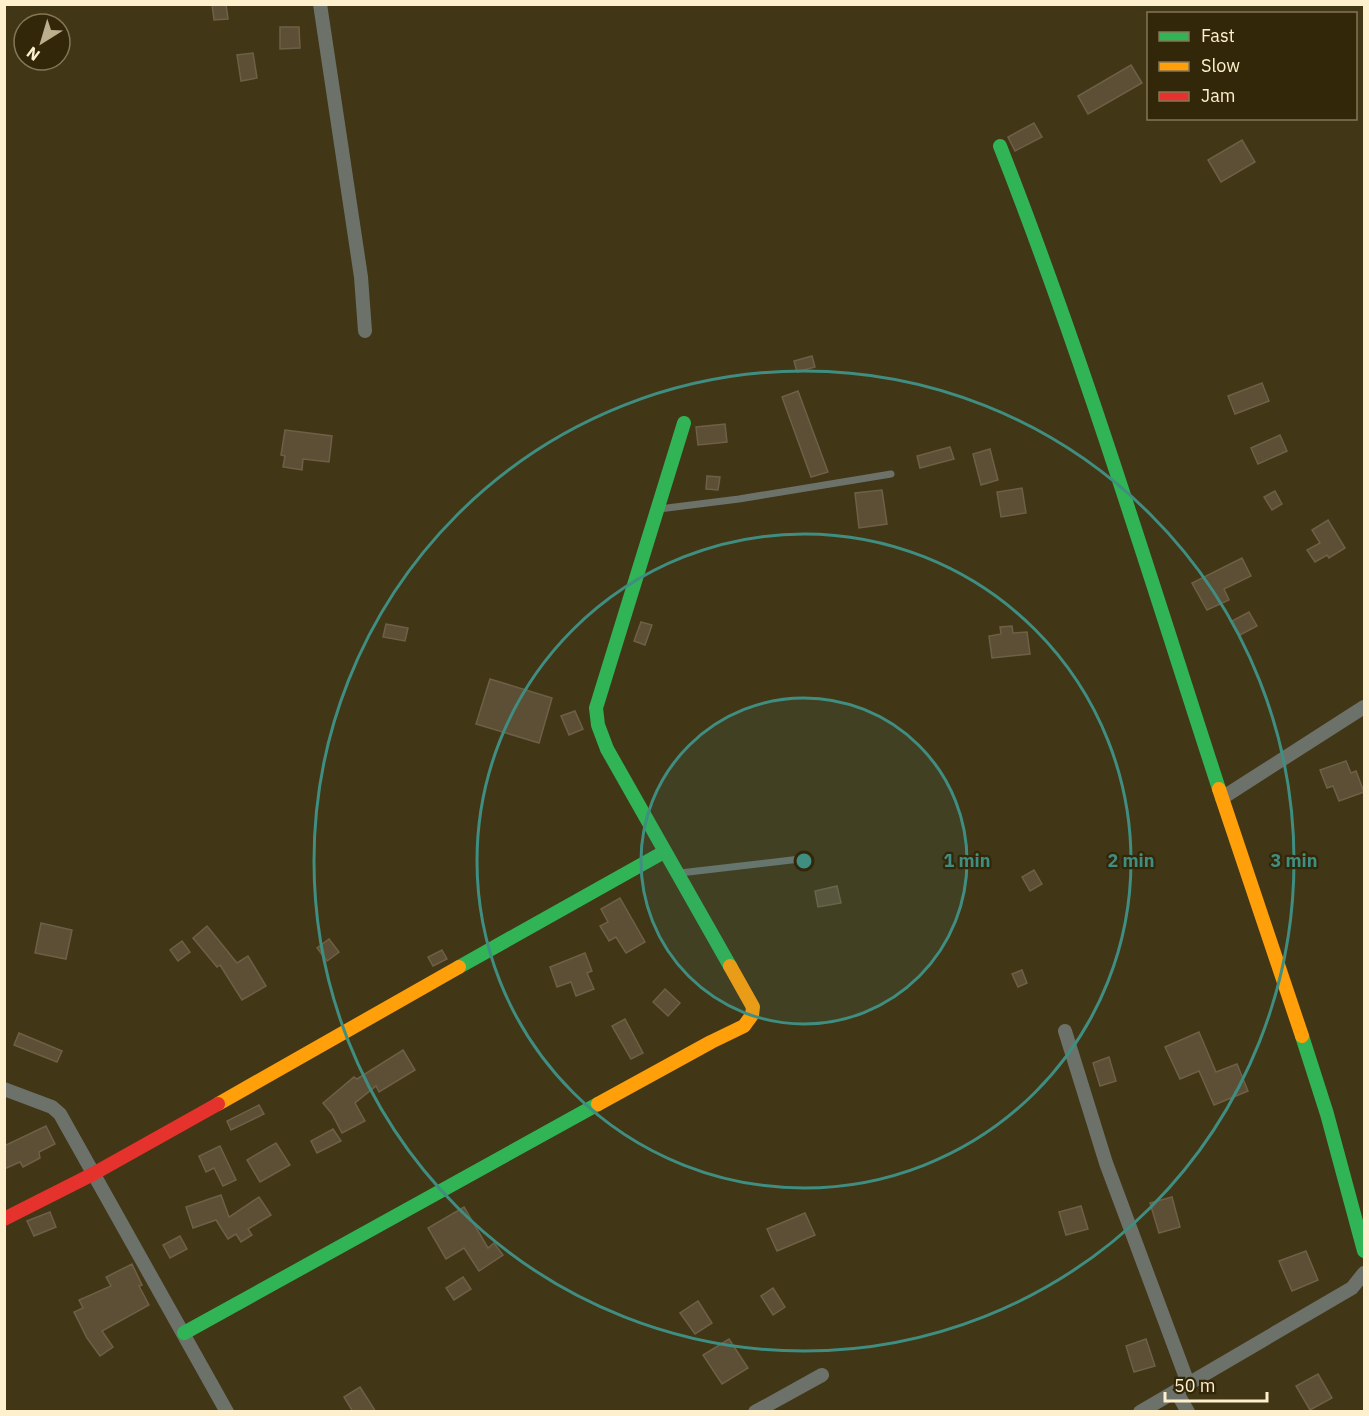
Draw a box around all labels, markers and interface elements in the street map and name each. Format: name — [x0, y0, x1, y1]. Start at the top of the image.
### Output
north arrow — [12, 12, 72, 72]
legend — [1147, 12, 1357, 120]
text: Fast — [1201, 24, 1235, 47]
text: N — [22, 43, 44, 65]
text: Slow — [1201, 54, 1240, 77]
text: Jam — [1201, 84, 1236, 107]
text: 1 min — [943, 849, 991, 872]
text: 2 min — [1107, 849, 1155, 872]
text: 3 min — [1270, 849, 1318, 872]
centre of rings — [794, 851, 814, 871]
scale bar — [1165, 1365, 1267, 1403]
text: 50 m — [1174, 1374, 1216, 1397]

